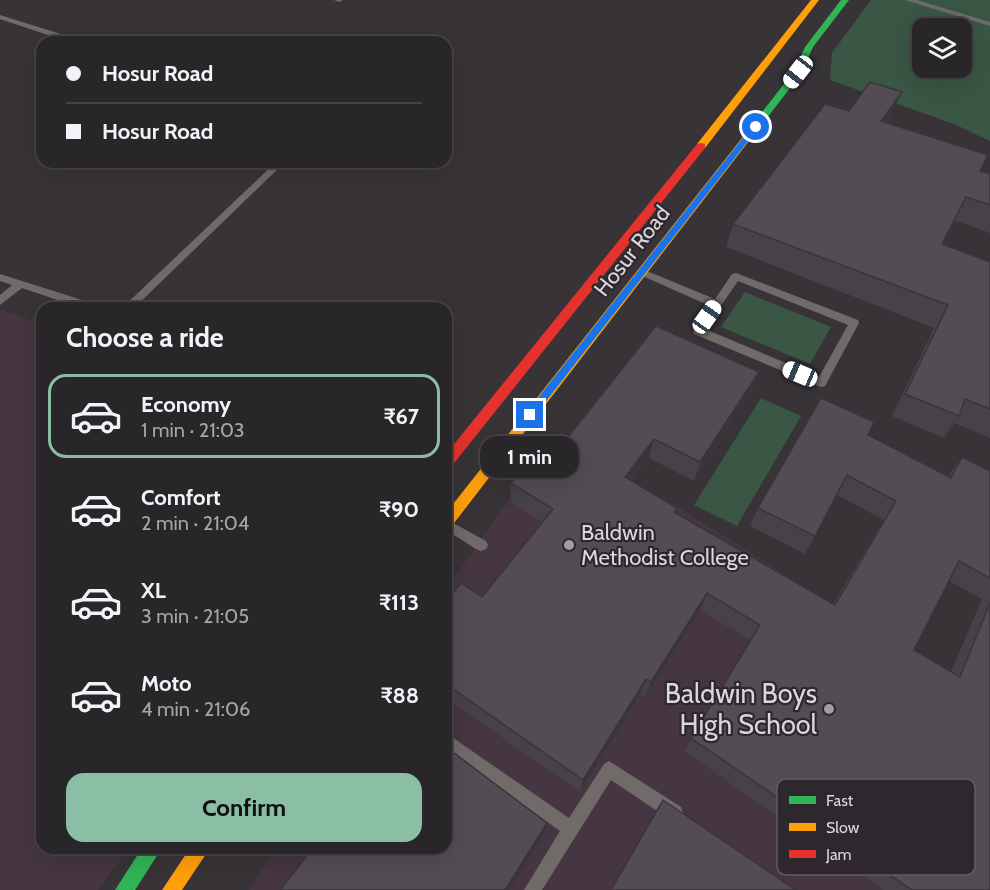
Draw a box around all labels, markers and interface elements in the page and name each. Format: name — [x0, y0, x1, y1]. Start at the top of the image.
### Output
map controls — [912, 18, 972, 78]
button: layers — [912, 18, 972, 78]
car — [780, 52, 816, 92]
text: Hosur Road — [102, 60, 213, 87]
route start — [742, 113, 769, 140]
text: Hosur Road — [102, 118, 213, 145]
street label: Hosur Road — [588, 200, 676, 302]
car — [689, 297, 725, 337]
text: Choose a ride — [66, 321, 224, 354]
car — [780, 359, 820, 389]
icon: car — [69, 389, 123, 443]
text: Economy — [141, 391, 231, 418]
route end — [516, 401, 543, 428]
text: ₹67 — [383, 403, 419, 430]
text: 1 min · 21:03 — [141, 418, 245, 442]
callout: 1 min — [480, 436, 580, 478]
text: 1 min — [507, 445, 552, 469]
icon: car — [69, 482, 123, 536]
text: Comfort — [141, 484, 220, 511]
text: ₹90 — [379, 496, 419, 523]
text: 2 min · 21:04 — [141, 511, 249, 535]
place label: Baldwin Methodist College — [581, 519, 749, 571]
marker: Baldwin Methodist College — [562, 538, 576, 552]
icon: car — [69, 575, 123, 629]
text: XL — [141, 577, 166, 604]
text: ₹113 — [379, 589, 419, 616]
text: 3 min · 21:05 — [141, 604, 249, 628]
icon: car — [69, 668, 123, 722]
text: Moto — [141, 670, 192, 697]
place label: Baldwin Boys High School — [665, 677, 818, 741]
text: ₹88 — [380, 682, 419, 709]
text: 4 min · 21:06 — [141, 697, 250, 721]
marker: Baldwin Boys High School — [822, 702, 836, 716]
button: Confirm — [66, 773, 422, 842]
legend — [777, 779, 975, 875]
text: Fast — [826, 791, 854, 810]
text: Slow — [826, 818, 860, 837]
text: Jam — [825, 845, 852, 864]

